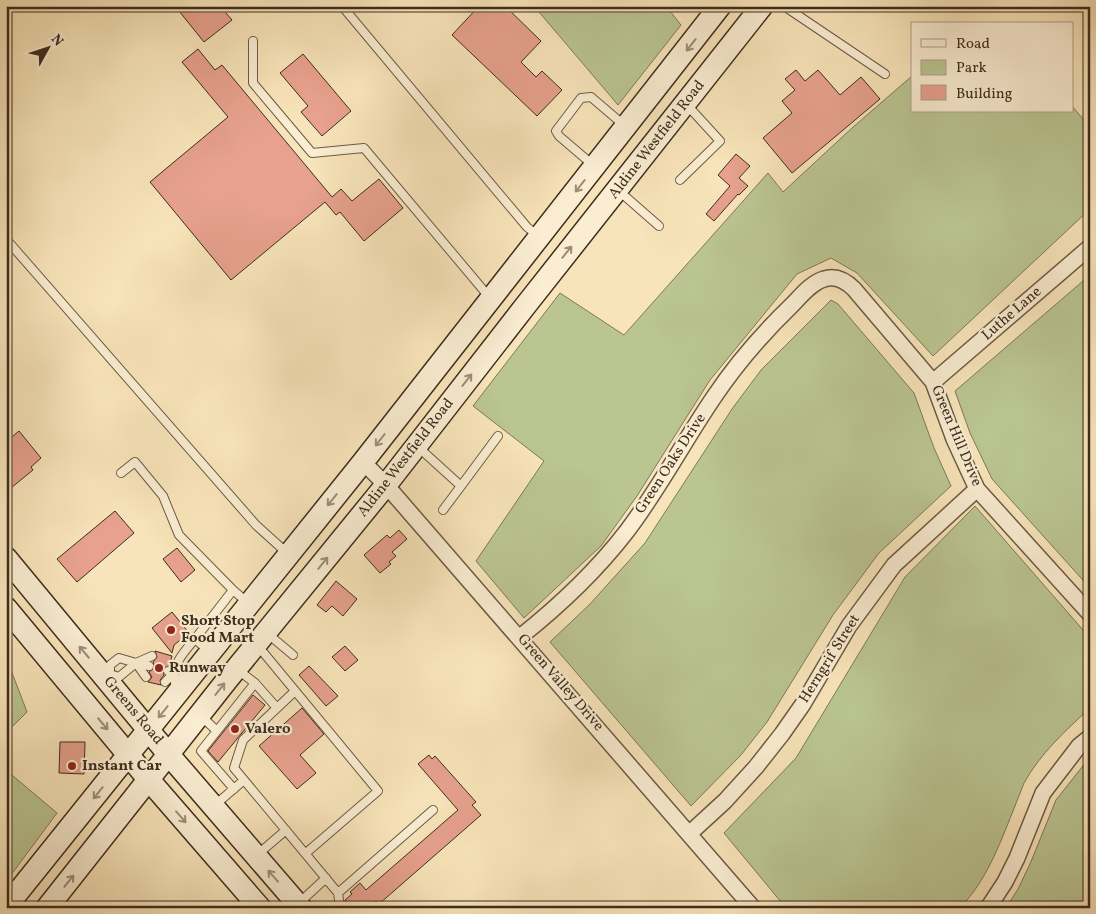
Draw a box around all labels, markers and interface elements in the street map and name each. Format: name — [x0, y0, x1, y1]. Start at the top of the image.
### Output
north arrow — [22, 22, 72, 72]
legend — [911, 22, 1074, 112]
text: N — [46, 31, 67, 51]
text: Road — [956, 34, 990, 55]
one-way arrow — [685, 38, 696, 51]
text: Park — [956, 58, 987, 79]
street label: Aldine Westfield Road — [604, 76, 710, 204]
text: Building — [956, 84, 1013, 105]
one-way arrow — [574, 180, 585, 193]
one-way arrow — [562, 246, 573, 259]
street label: Luthe Lane — [978, 282, 1046, 346]
one-way arrow — [462, 374, 473, 387]
street label: Green Hill Drive — [925, 382, 987, 490]
street label: Aldine Westfield Road — [353, 394, 459, 522]
street label: Green Oaks Drive — [631, 410, 711, 518]
one-way arrow — [375, 433, 386, 446]
one-way arrow — [327, 493, 338, 506]
one-way arrow — [317, 556, 328, 569]
place label: Short Stop Food Mart — [181, 611, 255, 649]
street label: Herngrif Street — [794, 611, 866, 707]
marker: Short Stop Food Mart — [165, 624, 177, 636]
street label: Green Valley Drive — [512, 630, 608, 736]
one-way arrow — [79, 646, 90, 659]
place label: Runway — [169, 658, 226, 679]
marker: Runway — [153, 662, 165, 674]
street label: Greens Road — [98, 672, 168, 750]
one-way arrow — [215, 683, 226, 696]
one-way arrow — [158, 705, 169, 718]
one-way arrow — [97, 718, 108, 731]
place label: Valero — [245, 719, 291, 740]
marker: Valero — [229, 723, 241, 735]
place label: Instant Car — [82, 756, 162, 777]
marker: Instant Car — [66, 760, 78, 772]
one-way arrow — [92, 786, 103, 799]
one-way arrow — [175, 810, 186, 823]
one-way arrow — [268, 870, 279, 883]
one-way arrow — [63, 875, 74, 888]

